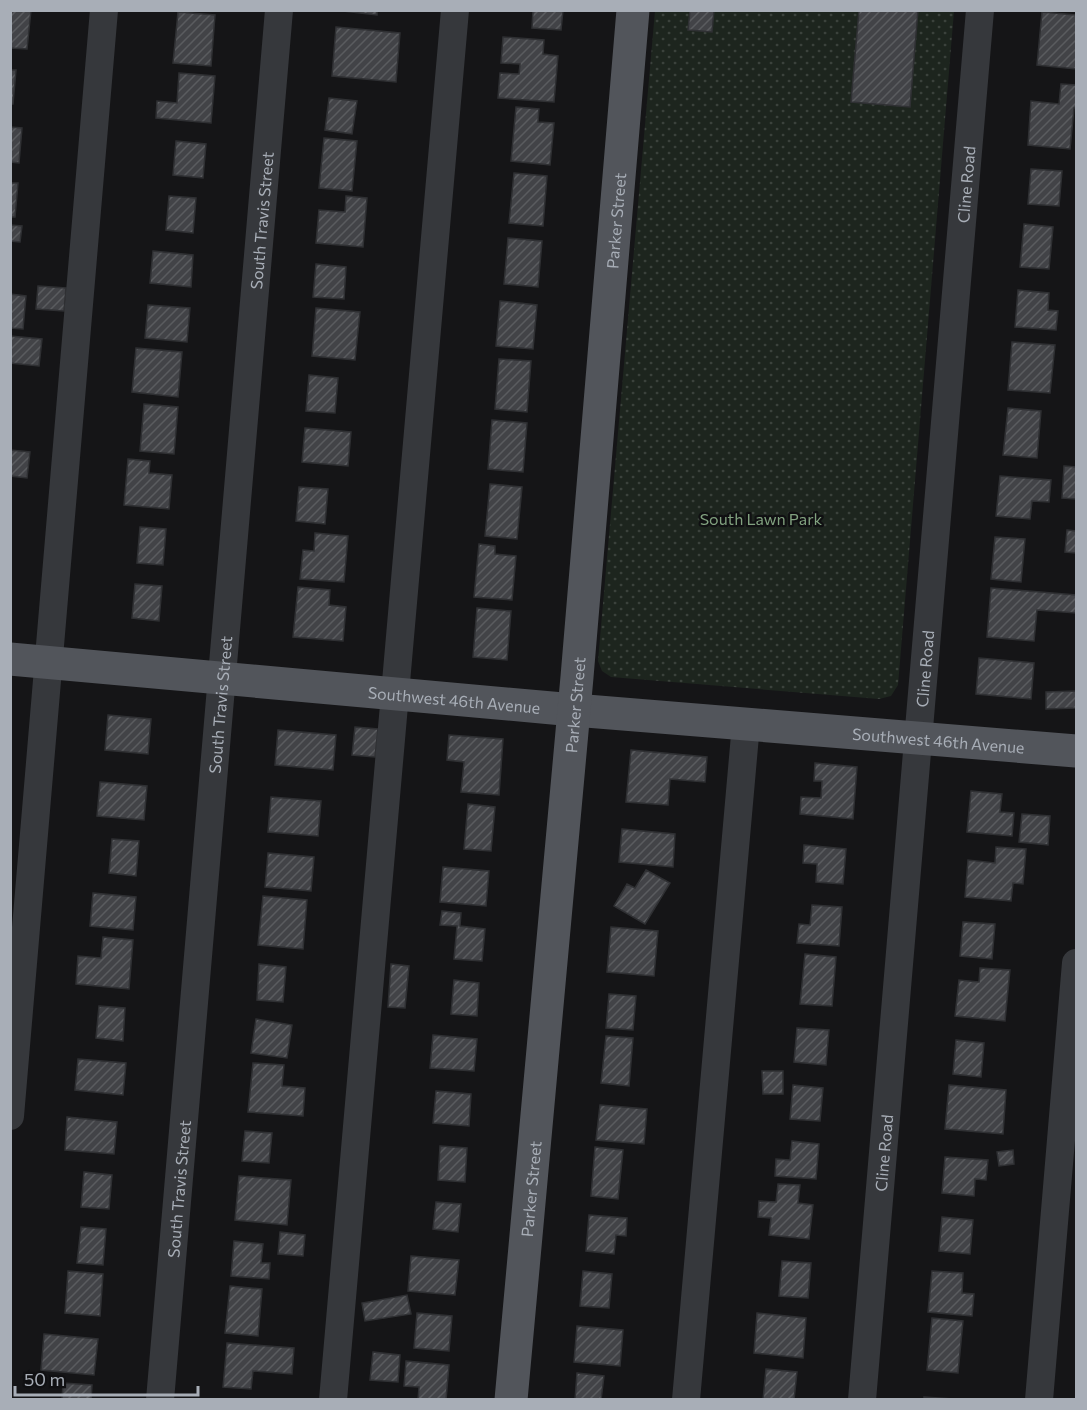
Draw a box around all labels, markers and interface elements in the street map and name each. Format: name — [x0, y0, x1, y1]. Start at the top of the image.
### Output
street label: Cline Road — [952, 145, 978, 224]
street label: South Travis Street — [246, 150, 276, 290]
street label: Parker Street — [602, 171, 629, 269]
park label: South Lawn Park — [700, 509, 823, 528]
street label: Cline Road — [911, 629, 937, 708]
street label: South Travis Street — [204, 635, 235, 774]
street label: Parker Street — [561, 656, 588, 754]
street label: Southwest 46th Avenue — [367, 682, 541, 716]
street label: Southwest 46th Avenue — [852, 723, 1025, 756]
street label: Cline Road — [870, 1114, 896, 1192]
street label: South Travis Street — [163, 1119, 193, 1258]
street label: Parker Street — [516, 1140, 544, 1238]
scale bar — [15, 1359, 198, 1397]
text: 50 m — [24, 1368, 65, 1390]

